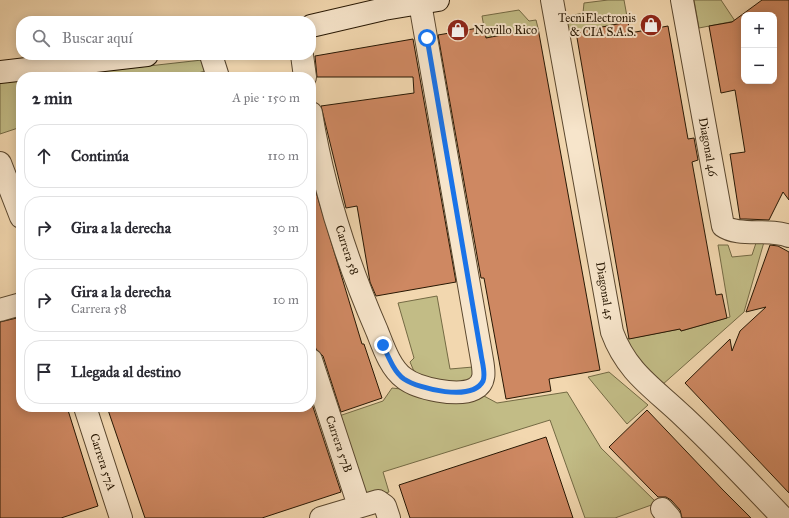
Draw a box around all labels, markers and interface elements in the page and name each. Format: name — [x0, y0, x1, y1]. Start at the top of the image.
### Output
place label: TecniElectronis & CIA S.A.S. — [558, 11, 636, 39]
shop icon: TecniElectronis & CIA S.A.S. — [638, 12, 664, 38]
map controls — [741, 12, 777, 84]
button: + — [741, 12, 777, 48]
search box — [16, 16, 316, 60]
shop icon: Novillo Rico — [445, 17, 471, 43]
place label: Novillo Rico — [474, 23, 537, 37]
icon: search — [30, 27, 52, 49]
text: Buscar aquí — [62, 29, 133, 47]
route start — [418, 29, 436, 47]
button: − — [741, 48, 777, 84]
text: 2 min — [32, 88, 72, 109]
text: A pie · 150 m — [232, 90, 300, 106]
street label: Diagonal 46 — [695, 116, 720, 179]
icon: ahead — [33, 145, 55, 167]
text: Continúa — [71, 147, 129, 165]
text: 110 m — [267, 148, 299, 164]
icon: right — [33, 217, 55, 239]
text: Gira a la derecha — [71, 219, 171, 237]
text: 30 m — [273, 220, 299, 236]
street label: Carrera 58 — [332, 223, 362, 277]
street label: Diagonal 45 — [592, 261, 617, 322]
text: Gira a la derecha — [71, 283, 171, 301]
icon: right — [33, 289, 55, 311]
text: 10 m — [273, 292, 299, 308]
text: Carrera 58 — [71, 301, 127, 317]
route end — [374, 336, 392, 354]
icon: arrive — [33, 361, 55, 383]
text: Llegada al destino — [71, 363, 181, 381]
street label: Carrera 57B — [323, 414, 355, 474]
street label: Carrera 57A — [87, 432, 119, 492]

